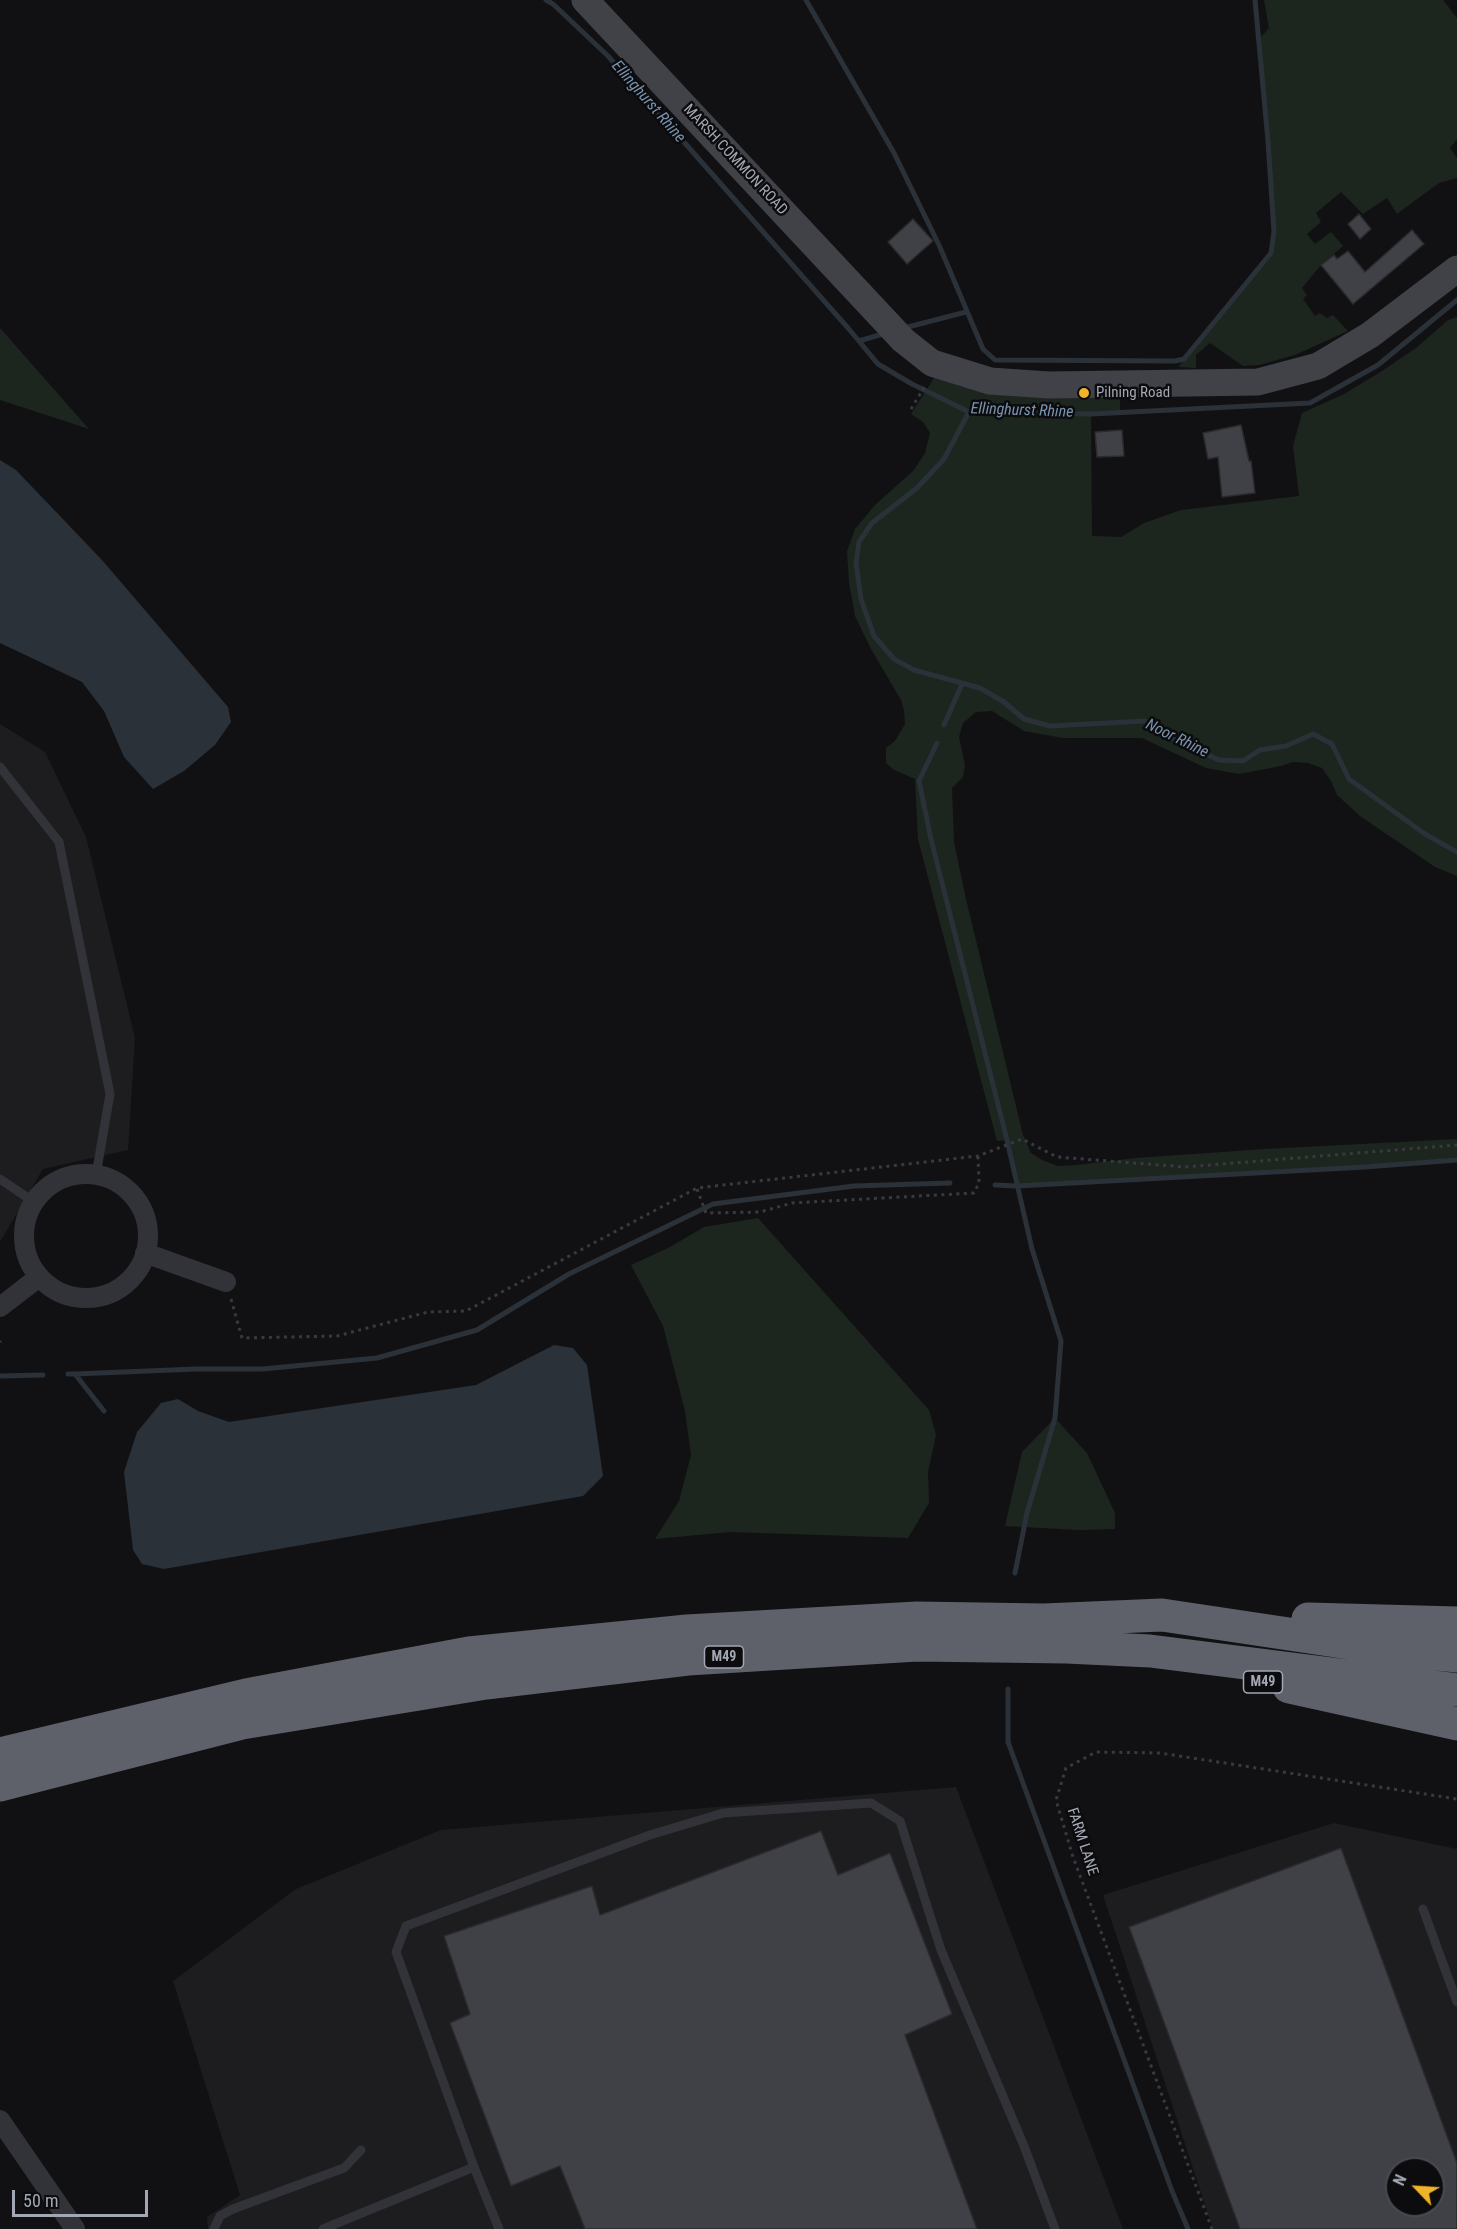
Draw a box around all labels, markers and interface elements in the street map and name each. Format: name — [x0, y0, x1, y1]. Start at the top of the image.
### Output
water label: Ellinghurst Rhine — [607, 57, 689, 147]
street label: MARSH COMMON ROAD — [679, 101, 791, 219]
place label: Pilning Road — [1096, 384, 1170, 402]
marker: Pilning Road — [1077, 386, 1091, 400]
water label: Ellinghurst Rhine — [970, 400, 1074, 422]
water label: Noor Rhine — [1142, 716, 1212, 762]
road number: M49 — [704, 1646, 744, 1668]
road number: M49 — [1244, 1671, 1282, 1693]
street label: FARM LANE — [1063, 1806, 1101, 1878]
north arrow — [1385, 2157, 1445, 2217]
text: N — [1389, 2172, 1411, 2188]
scale bar — [15, 2178, 152, 2216]
text: 50 m — [23, 2190, 58, 2211]

